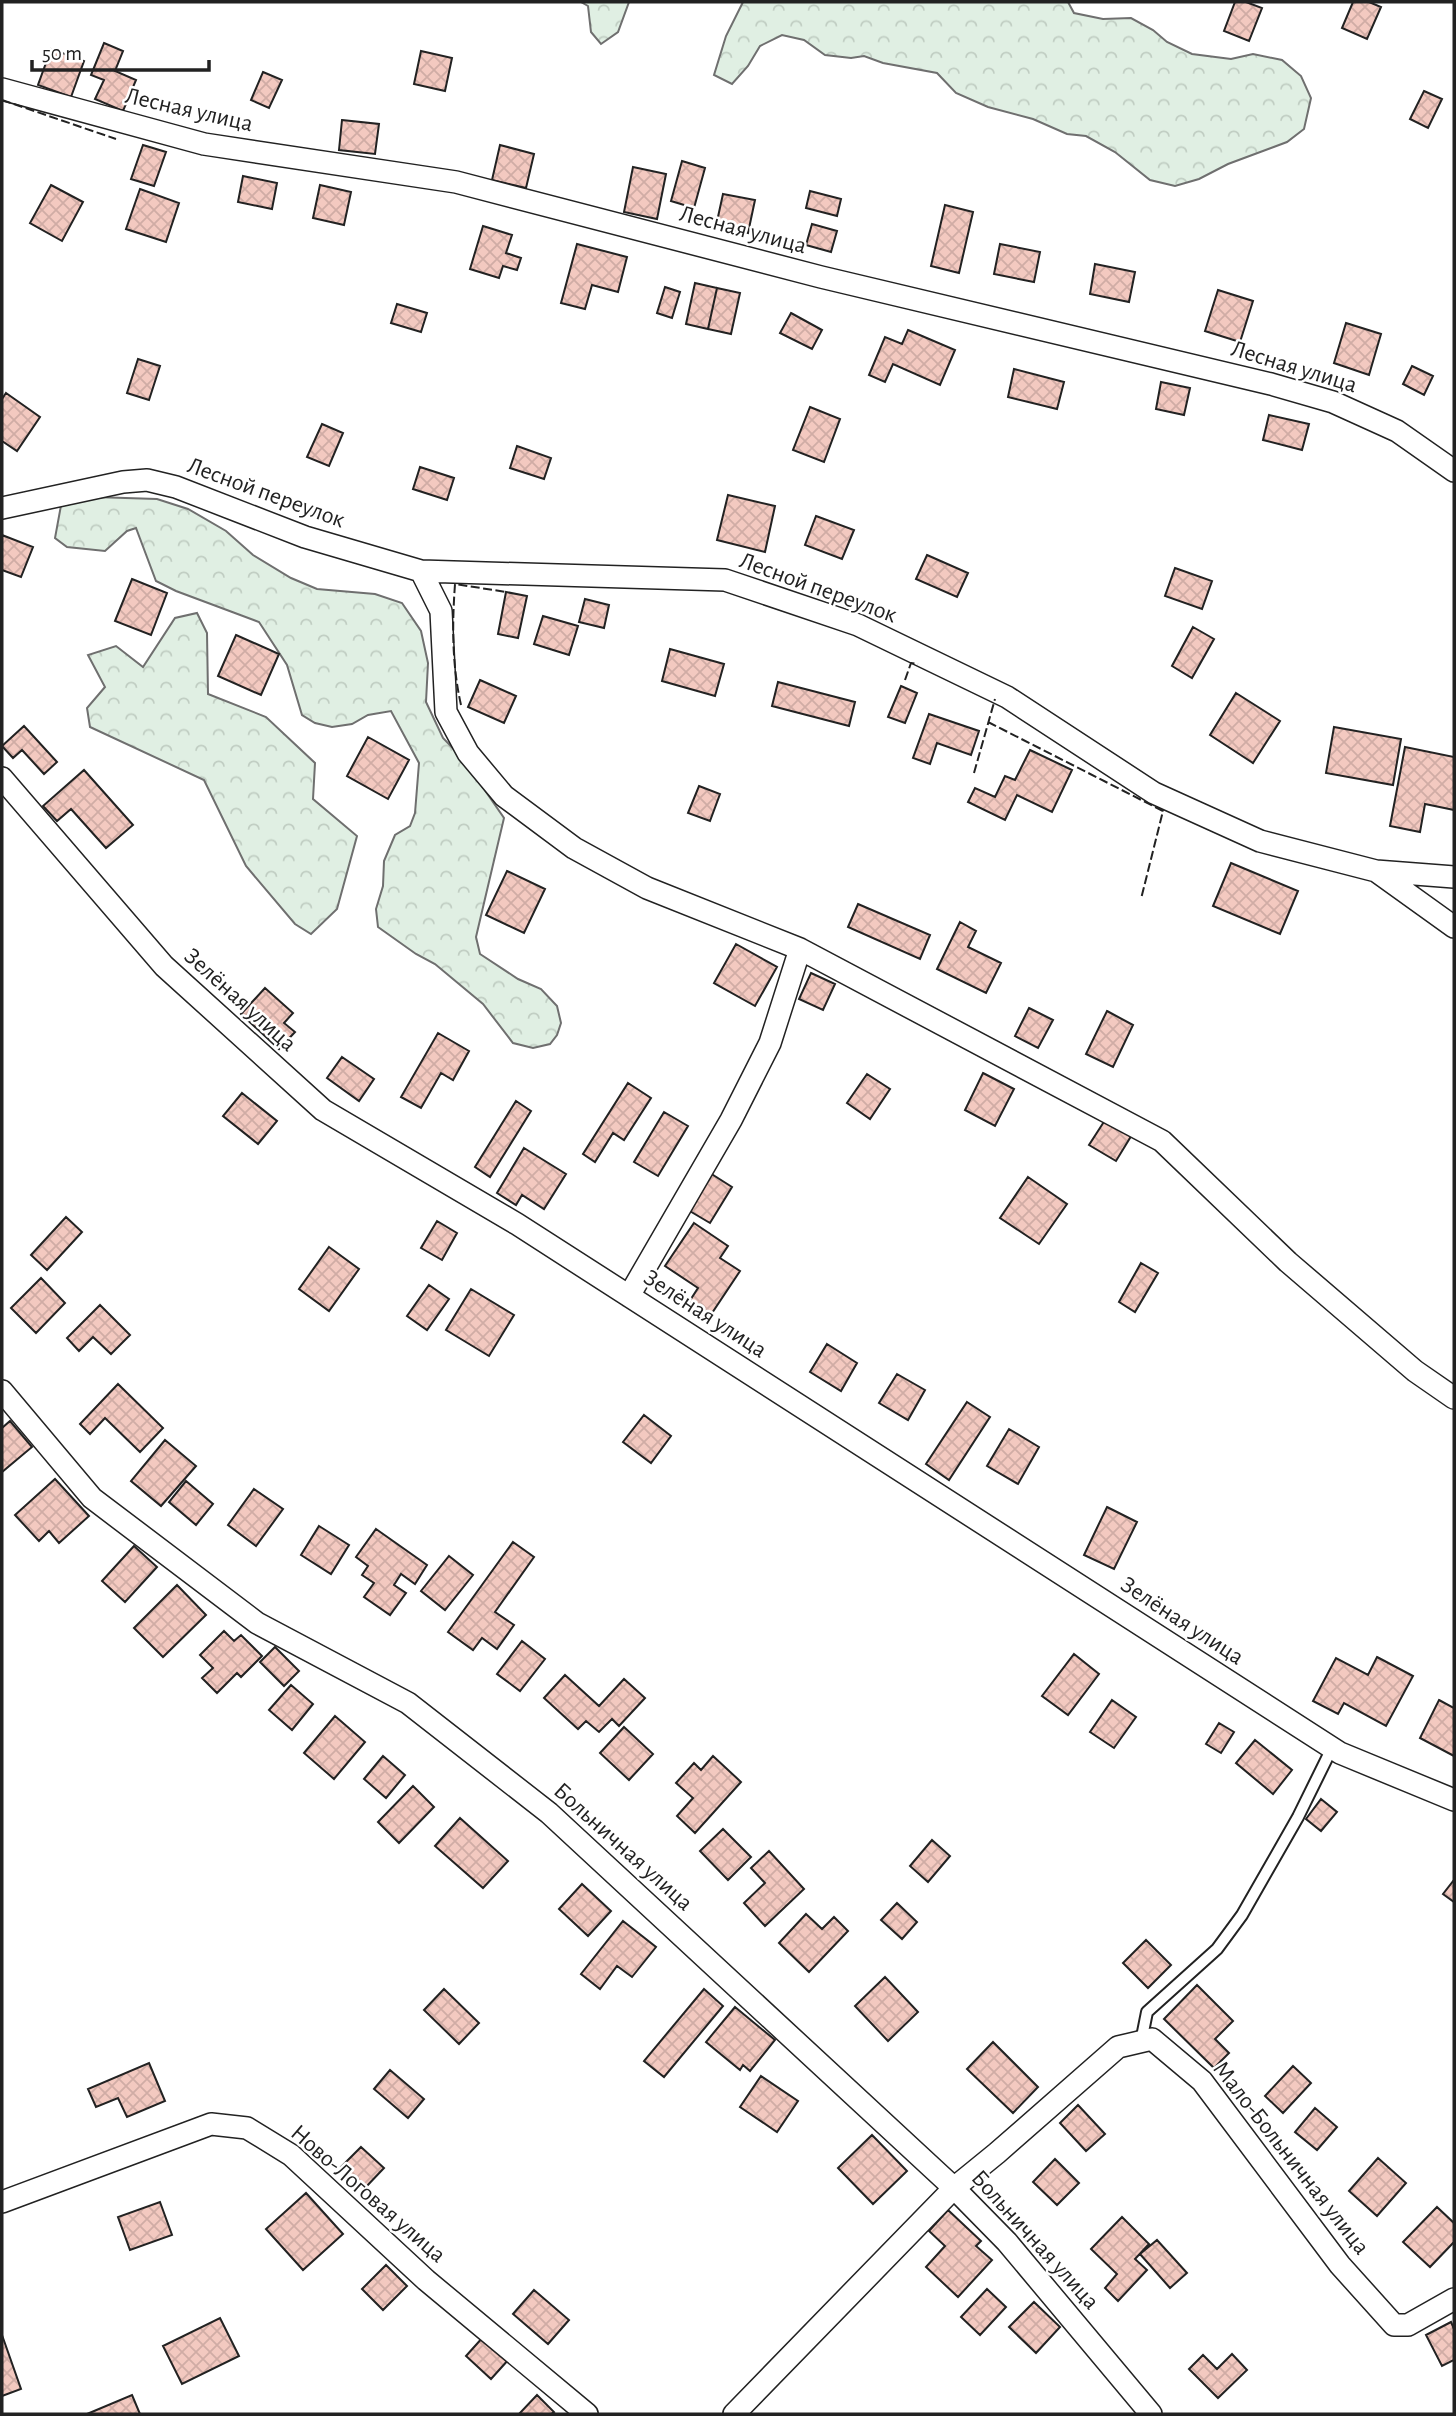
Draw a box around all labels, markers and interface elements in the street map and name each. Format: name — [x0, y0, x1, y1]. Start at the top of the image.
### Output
scale bar — [32, 28, 208, 72]
text: 50 m — [42, 43, 82, 64]
street label: Лесная улица — [123, 84, 255, 136]
street label: Лесная улица — [677, 202, 809, 258]
street label: Лесная улица — [1228, 336, 1360, 398]
street label: Лесной переулок — [184, 453, 348, 533]
street label: Лесной переулок — [736, 548, 900, 628]
street label: Зелёная улица — [179, 944, 301, 1056]
street label: Зелёная улица — [639, 1265, 771, 1363]
street label: Зелёная улица — [1116, 1572, 1248, 1670]
street label: Больничная улица — [549, 1778, 697, 1916]
street label: Мало-Больничная улица — [1208, 2057, 1374, 2259]
street label: Ново-Логовая улица — [286, 2120, 450, 2268]
street label: Больничная улица — [966, 2166, 1104, 2314]

